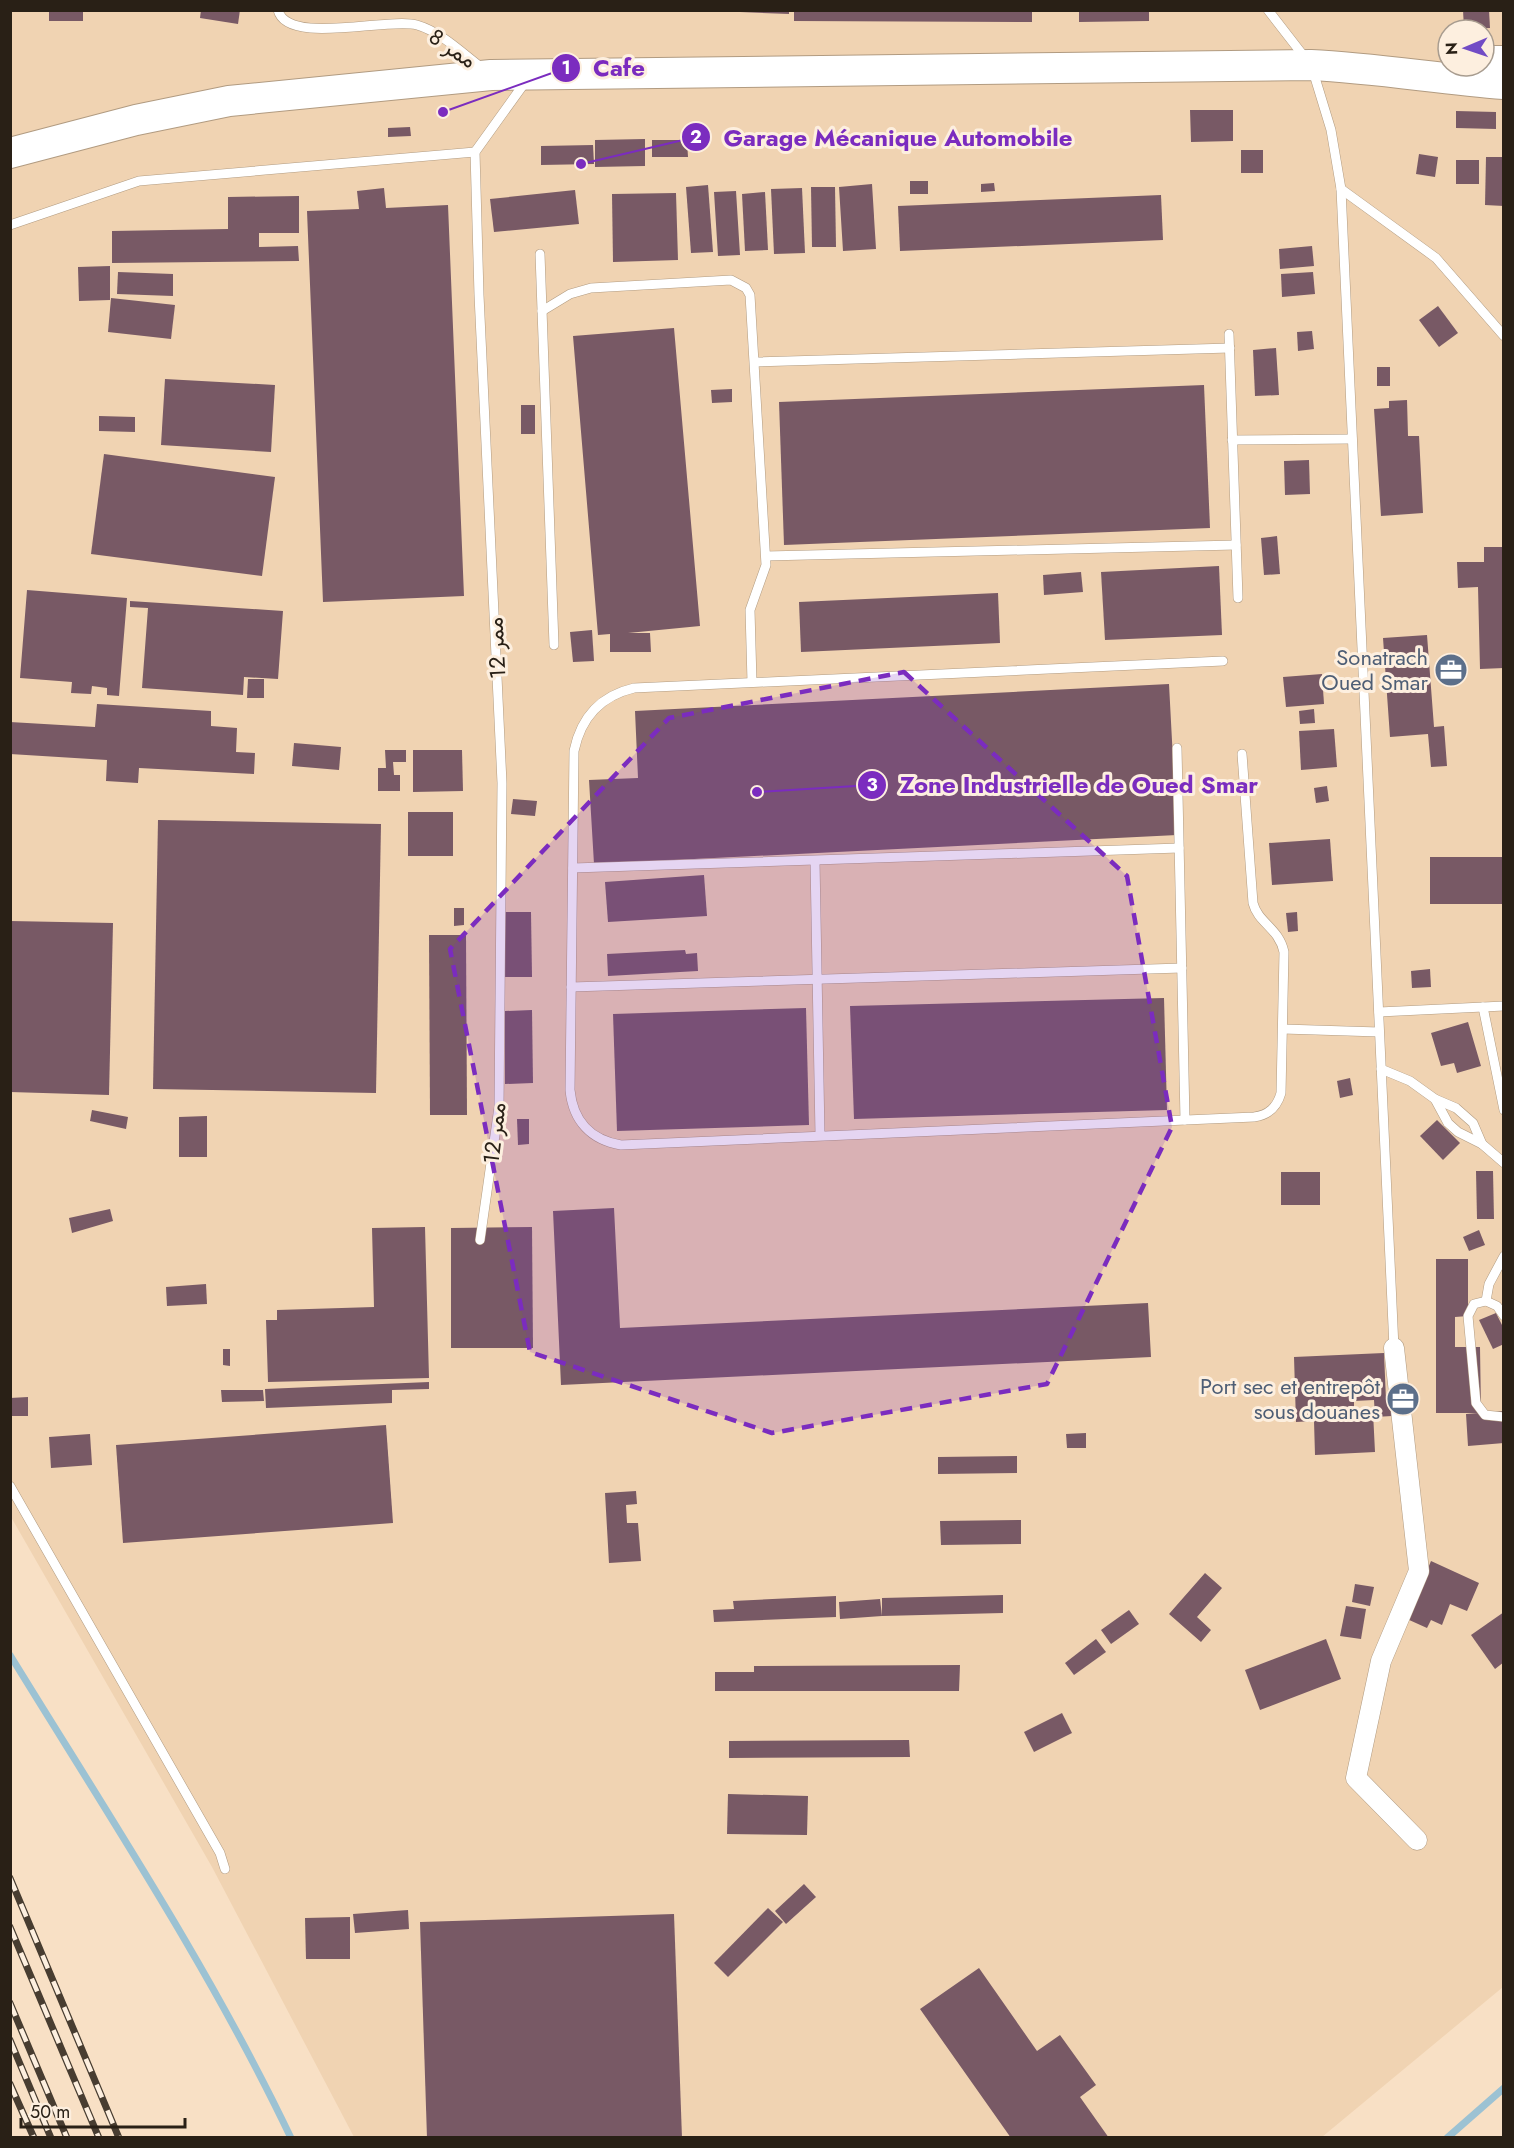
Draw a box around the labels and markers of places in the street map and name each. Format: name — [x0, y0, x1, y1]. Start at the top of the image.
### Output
callout: Cafe — [551, 47, 657, 89]
callout: Garage Mécanique Automobile — [681, 116, 1084, 158]
place label: Sonatrach Oued Smar — [1321, 641, 1428, 698]
office icon: Sonatrach Oued Smar — [1433, 652, 1469, 688]
callout: Zone Industrielle de Oued Smar — [857, 764, 1270, 806]
place label: Port sec et entrepôt sous douanes — [1200, 1370, 1381, 1427]
office icon: Port sec et entrepôt sous douanes — [1385, 1381, 1421, 1417]

